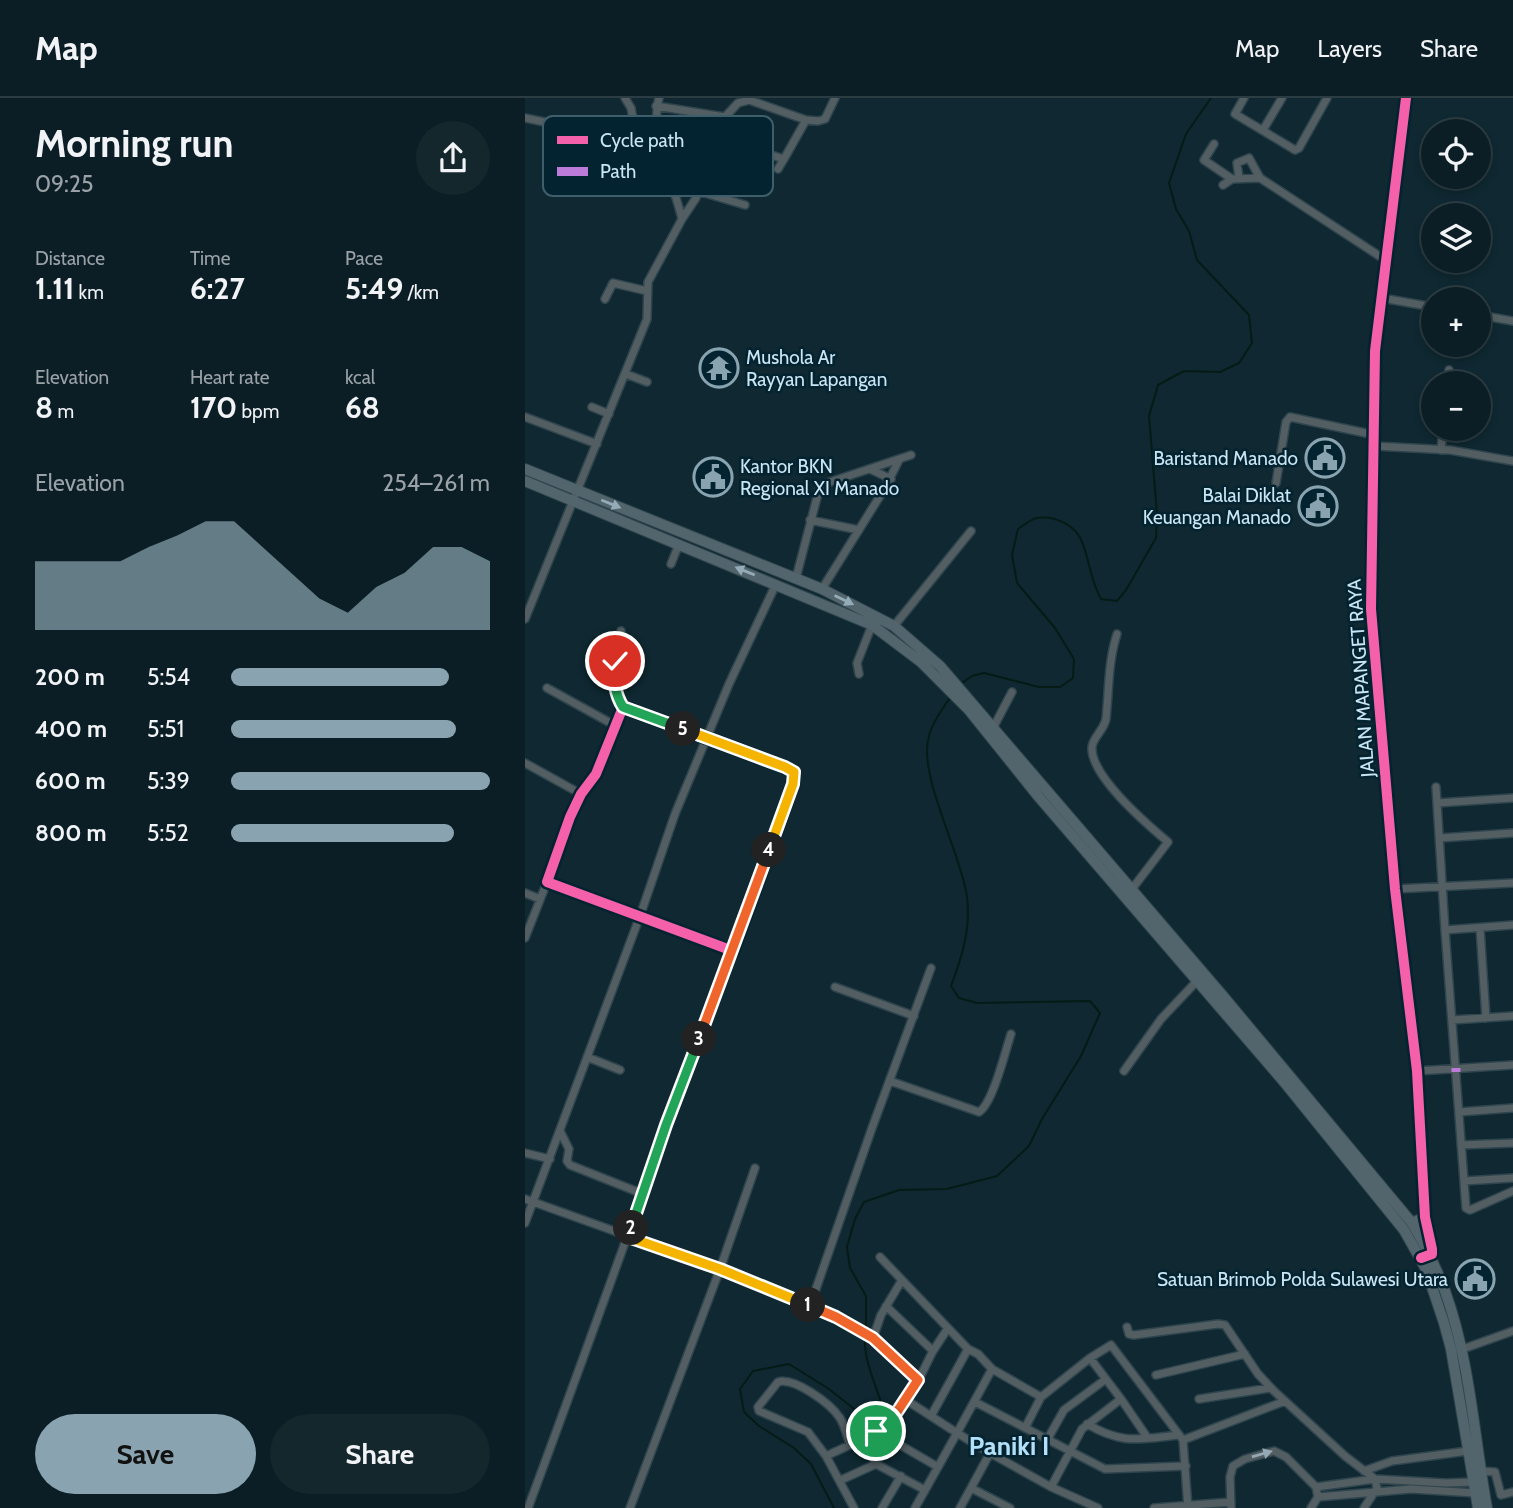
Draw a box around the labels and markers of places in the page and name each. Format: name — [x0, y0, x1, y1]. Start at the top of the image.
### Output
place label: Mushola Ar Rayyan Lapangan — [746, 346, 887, 391]
temple icon: Mushola Ar Rayyan Lapangan — [698, 347, 740, 389]
public building icon: Baristand Manado — [1304, 437, 1346, 479]
place label: Baristand Manado — [1154, 447, 1298, 470]
place label: Kantor BKN Regional XI Manado — [740, 455, 899, 500]
public building icon: Kantor BKN Regional XI Manado — [692, 456, 734, 498]
place label: Balai Diklat Keuangan Manado — [1143, 484, 1292, 529]
public building icon: Balai Diklat Keuangan Manado — [1297, 485, 1339, 527]
pin — [585, 631, 645, 691]
pin: 5 — [665, 712, 701, 746]
pin: 4 — [751, 832, 787, 868]
pin: 3 — [681, 1021, 717, 1056]
pin: 2 — [613, 1210, 649, 1246]
public building icon: Satuan Brimob Polda Sulawesi Utara — [1454, 1258, 1496, 1300]
place label: Satuan Brimob Polda Sulawesi Utara — [1157, 1268, 1448, 1291]
pin: 1 — [791, 1288, 825, 1322]
pin — [846, 1401, 906, 1461]

